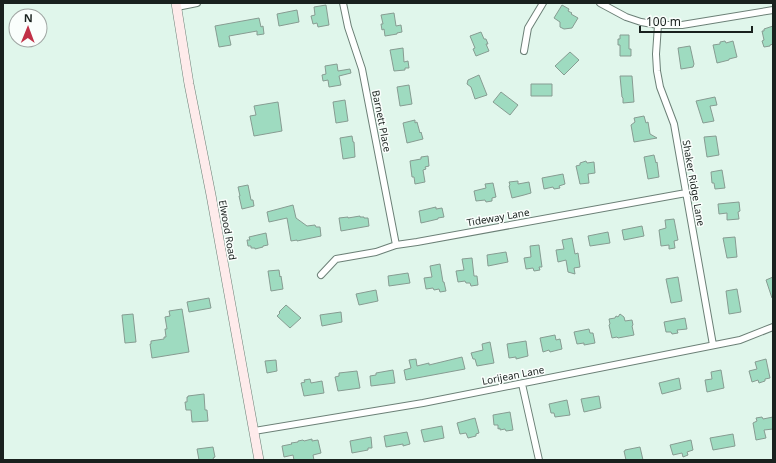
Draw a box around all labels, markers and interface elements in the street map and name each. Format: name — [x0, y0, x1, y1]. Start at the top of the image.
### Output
north arrow — [8, 8, 48, 48]
scale bar — [640, 8, 752, 34]
text: N — [24, 10, 33, 25]
text: 100 m — [646, 13, 681, 30]
street label: Barnett Place — [369, 89, 395, 153]
street label: Shaker Ridge Lane — [680, 139, 709, 227]
street label: Elwood Road — [216, 199, 240, 261]
street label: Tideway Lane — [465, 205, 531, 229]
street label: Lorijean Lane — [481, 362, 546, 388]

